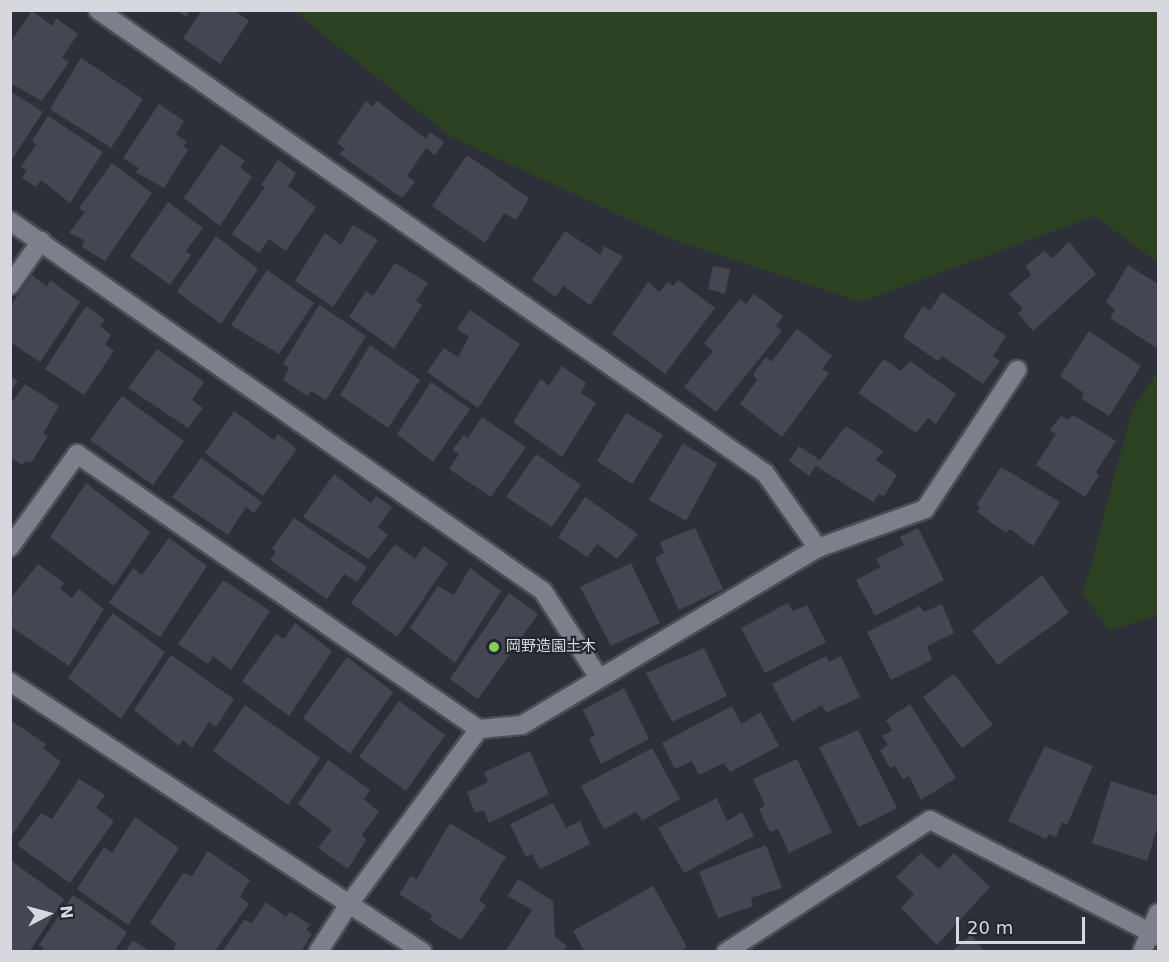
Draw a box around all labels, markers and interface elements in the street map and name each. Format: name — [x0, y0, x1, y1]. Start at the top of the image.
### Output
place label: 岡野造園土木 — [506, 638, 596, 656]
marker: 岡野造園土木 — [487, 640, 501, 654]
north arrow — [18, 884, 78, 944]
text: N — [56, 904, 77, 920]
scale bar — [959, 905, 1088, 943]
text: 20 m — [967, 917, 1013, 938]

